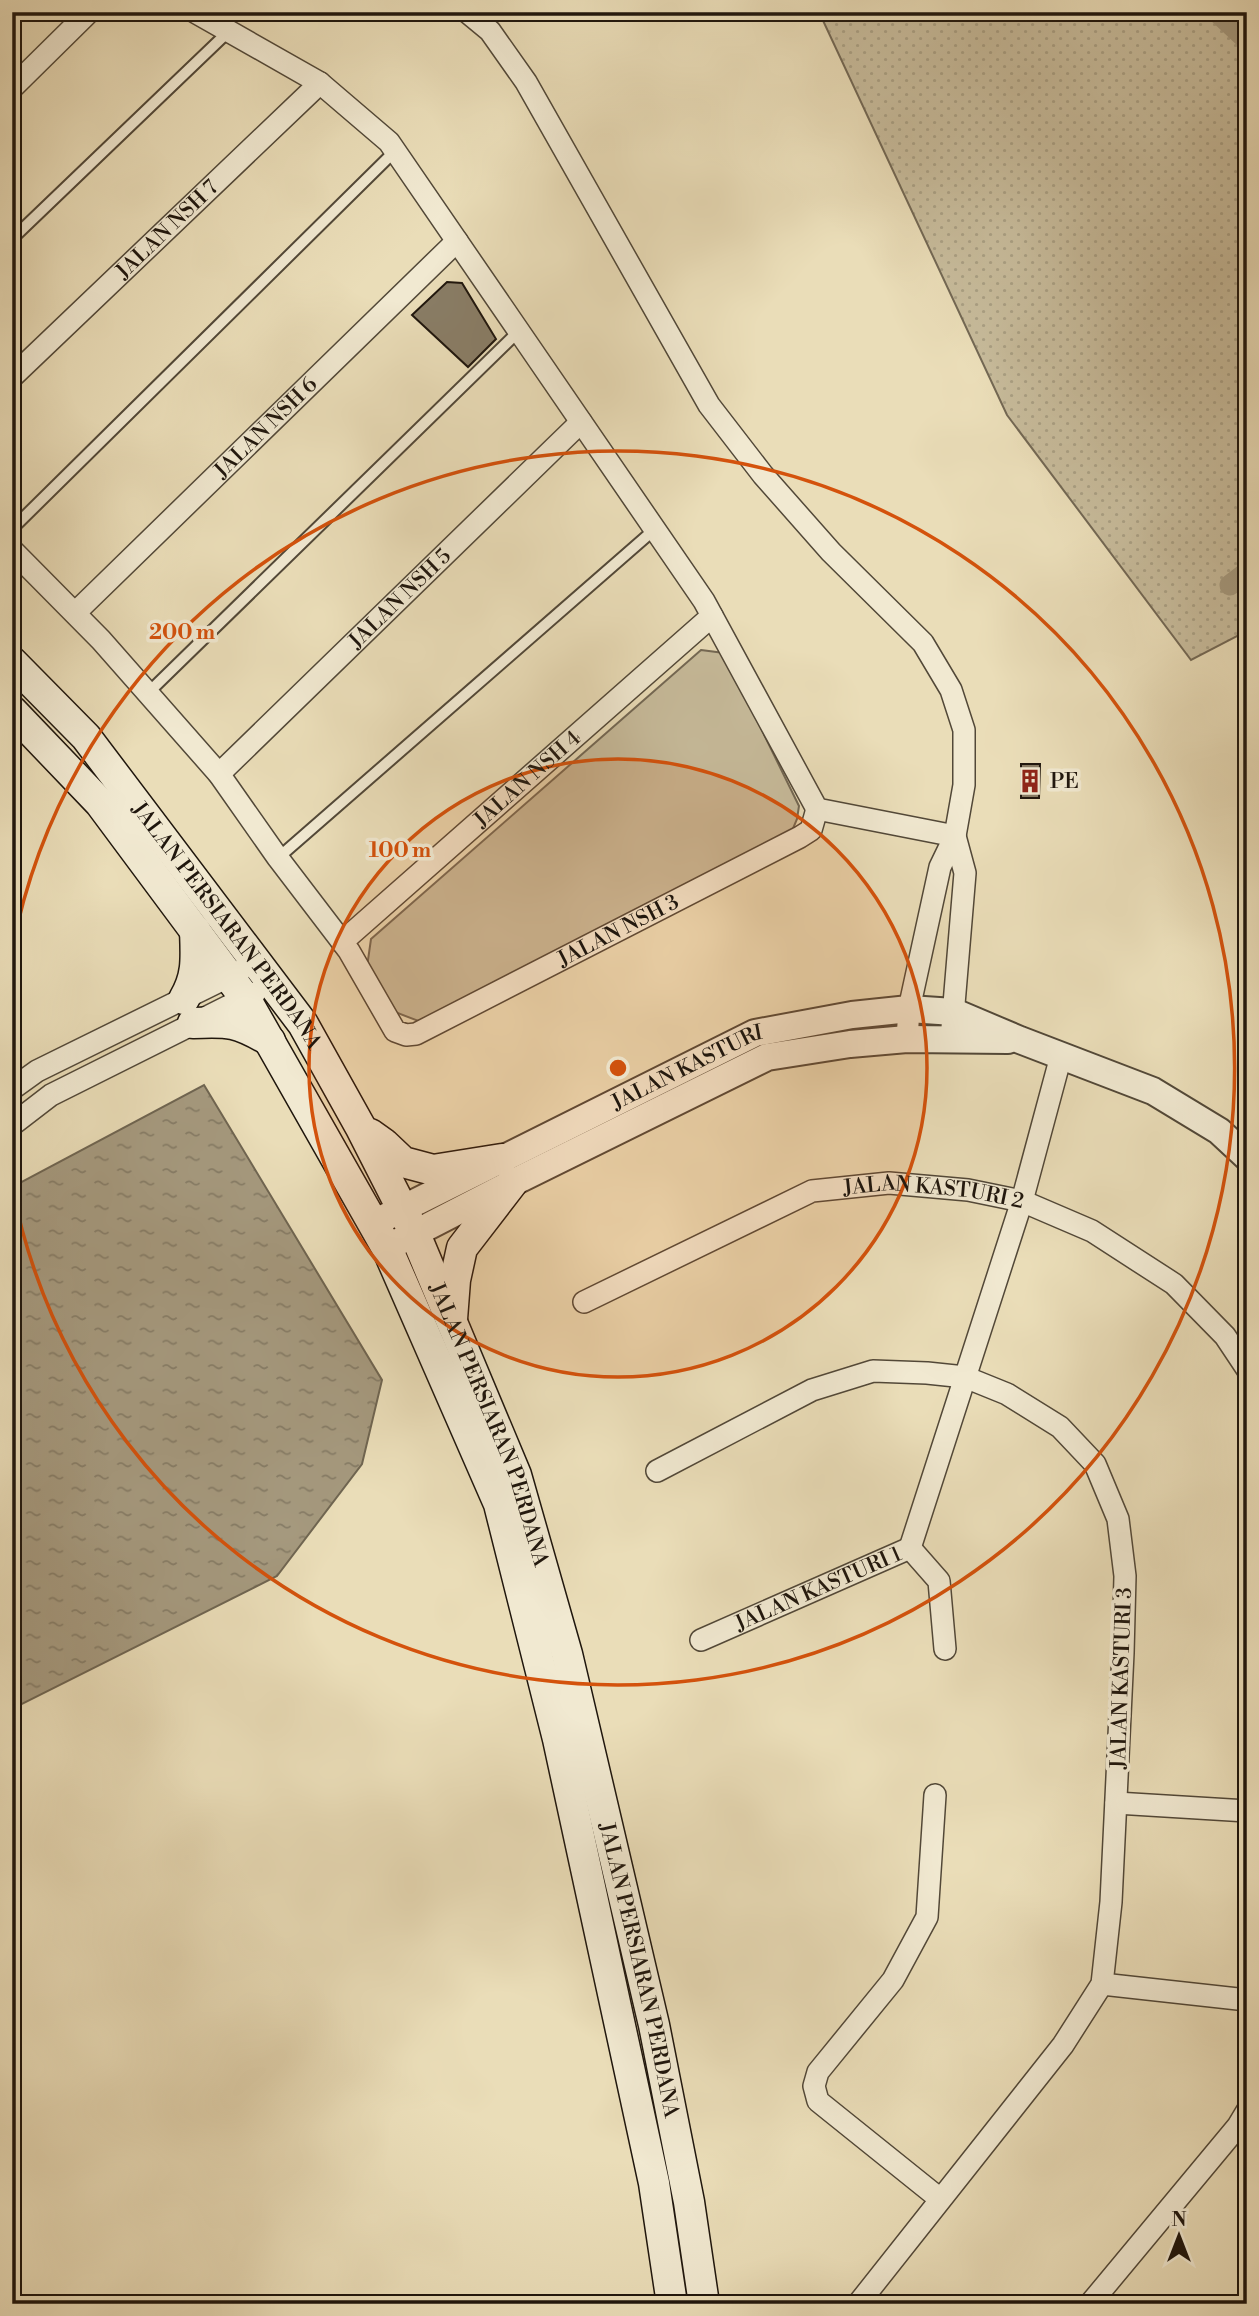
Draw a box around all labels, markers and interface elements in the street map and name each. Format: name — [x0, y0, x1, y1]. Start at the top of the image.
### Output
street label: JALAN NSH 7 — [110, 175, 224, 286]
street label: JALAN NSH 6 — [209, 372, 323, 485]
street label: JALAN NSH 5 — [343, 543, 457, 655]
text: 200 m — [149, 620, 215, 646]
street label: JALAN NSH 4 — [468, 726, 587, 834]
building icon: PE — [1016, 767, 1044, 795]
place label: PE — [1050, 769, 1079, 795]
street label: JALAN PERSIARAN PERDANA — [125, 797, 327, 1055]
text: 100 m — [369, 838, 431, 864]
street label: JALAN NSH 3 — [553, 889, 684, 974]
street label: JALAN KASTURI — [607, 1020, 765, 1117]
centre of rings — [606, 1056, 630, 1080]
street label: JALAN KASTURI 2 — [841, 1170, 1026, 1215]
street label: JALAN PERSIARAN PERDANA — [423, 1278, 554, 1570]
street label: JALAN KASTURI 1 — [730, 1541, 906, 1638]
street label: JALAN KASTURI 3 — [1106, 1587, 1138, 1770]
street label: JALAN PERSIARAN PERDANA — [593, 1819, 684, 2121]
north arrow — [1144, 2200, 1214, 2270]
text: N — [1171, 2208, 1187, 2232]

